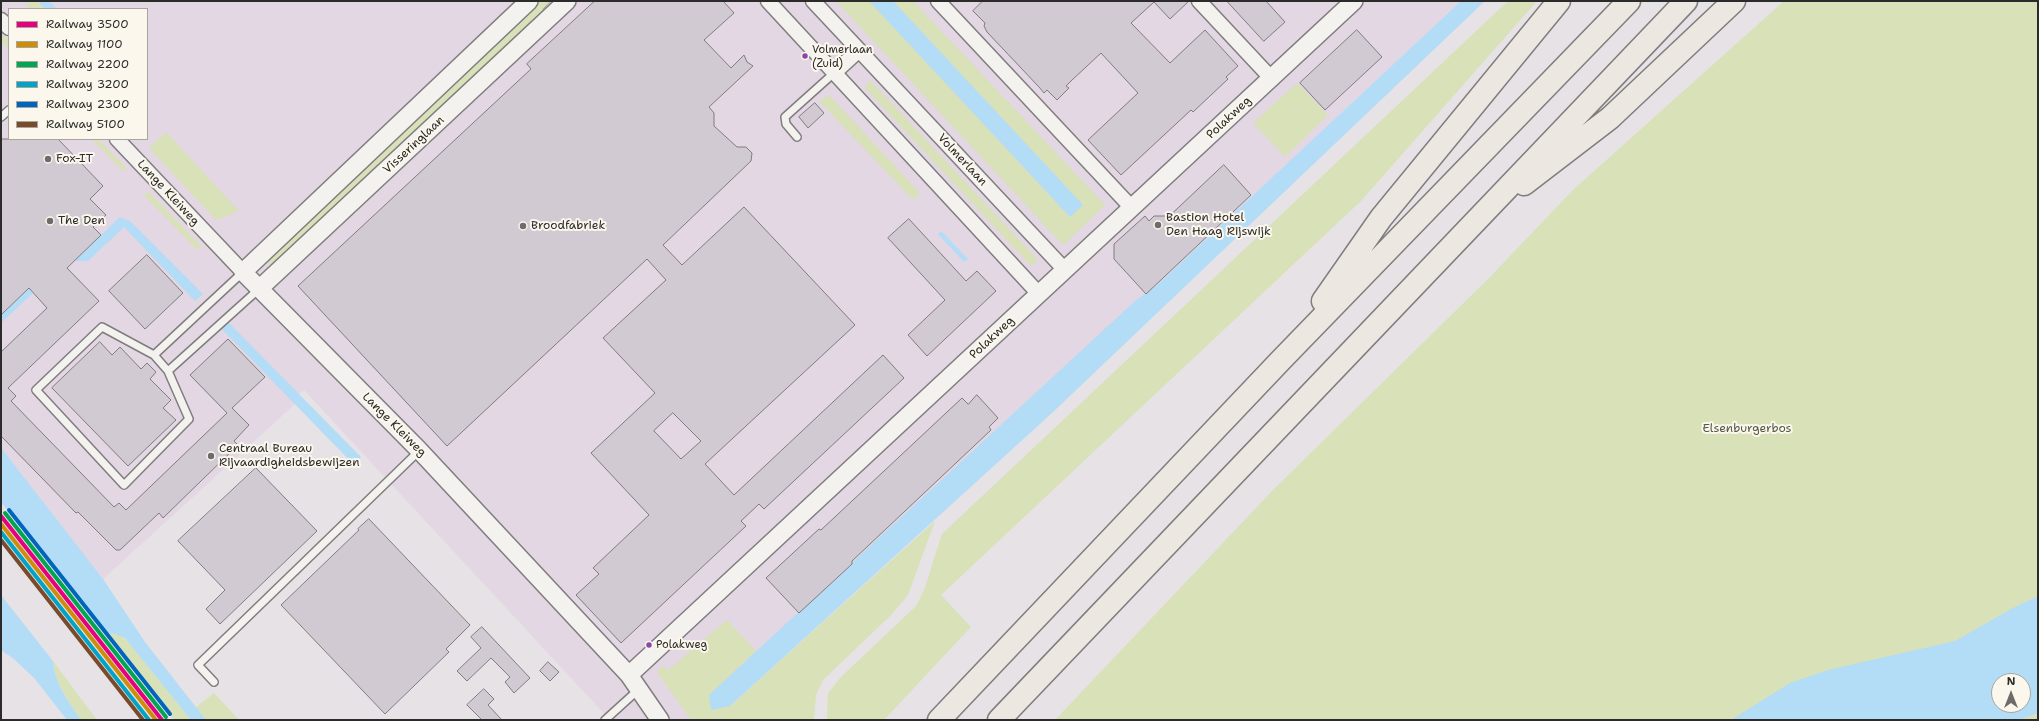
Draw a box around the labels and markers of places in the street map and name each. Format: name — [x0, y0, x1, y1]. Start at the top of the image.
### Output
place label: Volmerlaan (Zuid) — [812, 43, 873, 69]
marker: Volmerlaan (Zuid) — [800, 51, 810, 61]
place label: Fox-IT — [56, 152, 93, 166]
marker: Fox-IT — [43, 154, 53, 164]
place label: Bastion Hotel Den Haag Rijswijk — [1166, 211, 1271, 239]
place label: The Den — [58, 214, 105, 228]
marker: The Den — [45, 216, 55, 226]
place label: Broodfabriek — [531, 219, 605, 233]
marker: Bastion Hotel Den Haag Rijswijk — [1153, 220, 1163, 230]
marker: Broodfabriek — [518, 221, 528, 231]
place label: Centraal Bureau Rijvaardigheidsbewijzen — [219, 442, 360, 470]
marker: Centraal Bureau Rijvaardigheidsbewijzen — [206, 451, 216, 461]
place label: Polakweg — [656, 638, 707, 652]
marker: Polakweg — [644, 640, 654, 650]

